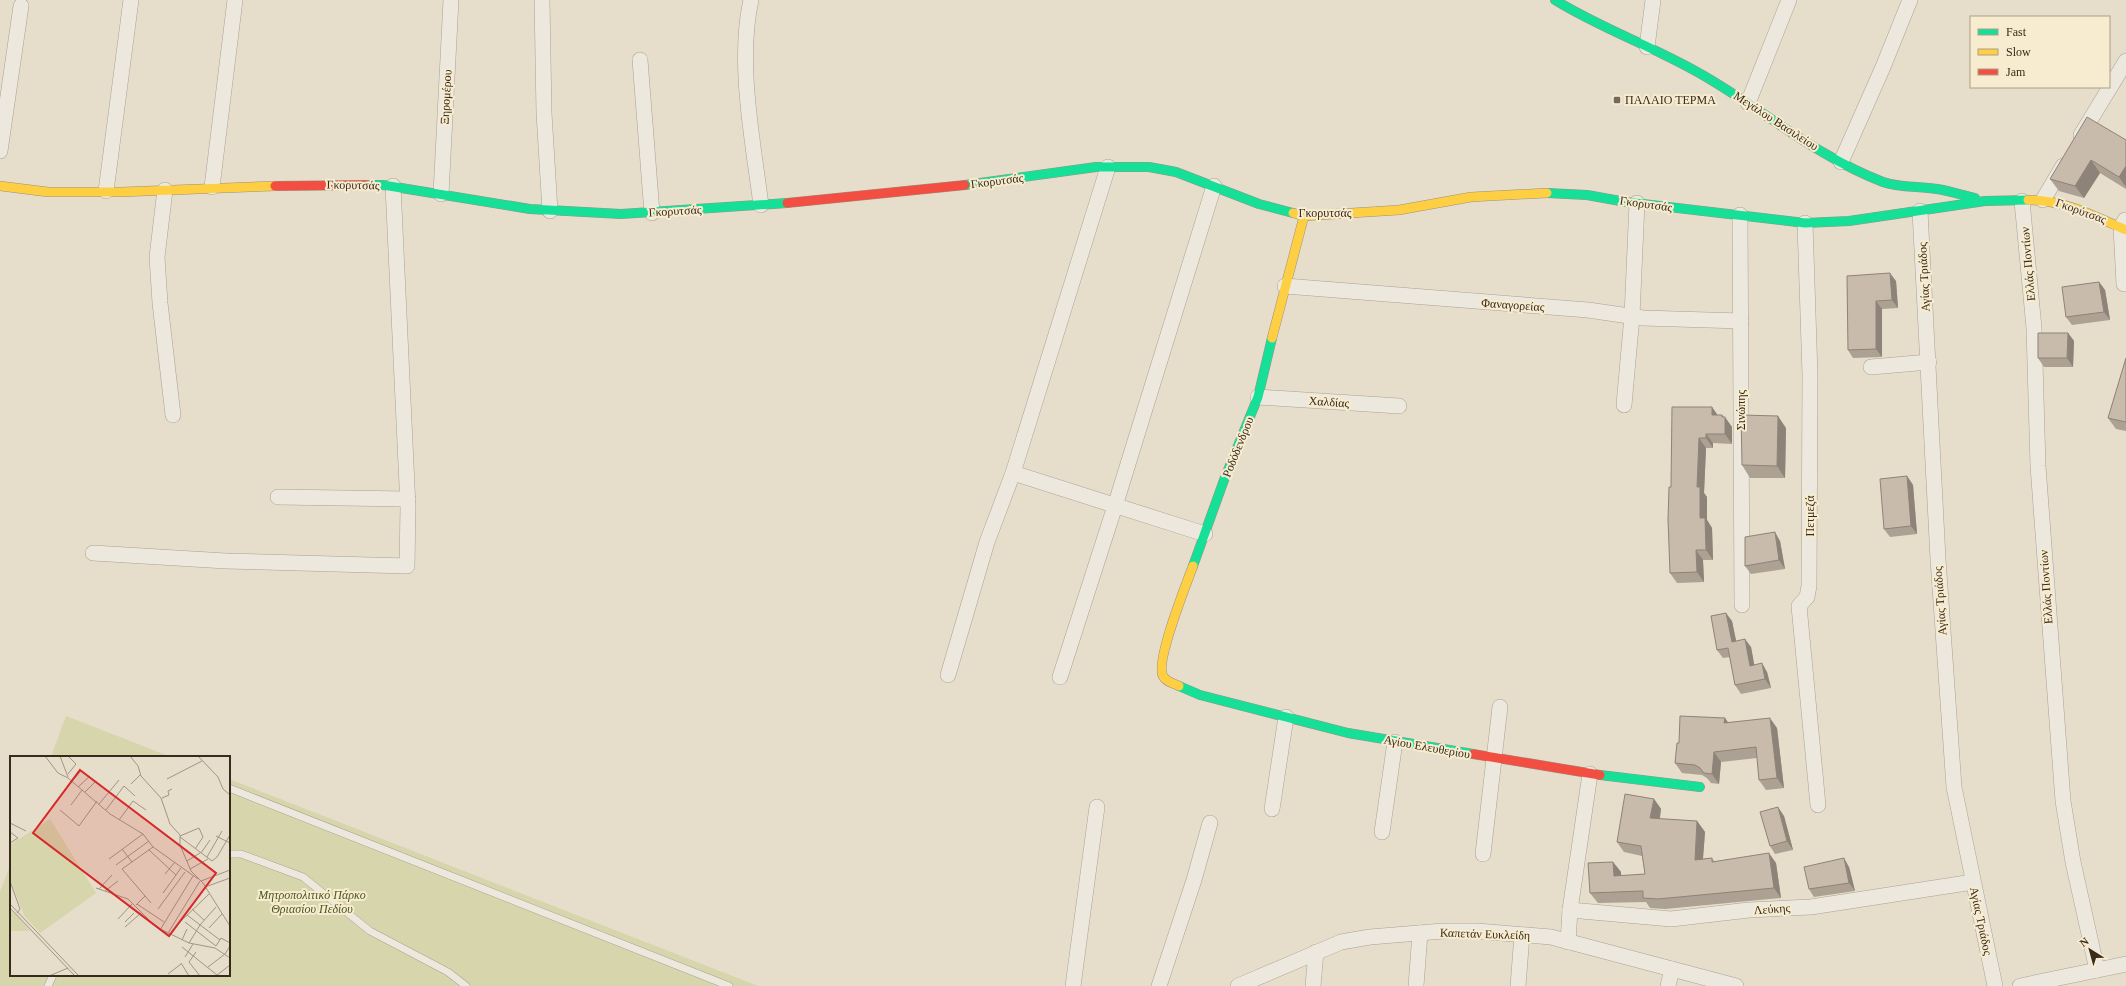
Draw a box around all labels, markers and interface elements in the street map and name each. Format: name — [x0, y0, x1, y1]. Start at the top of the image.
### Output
legend — [1970, 16, 2110, 88]
text: Fast — [2006, 25, 2027, 39]
text: Slow — [2006, 45, 2031, 59]
text: Jam — [2006, 65, 2026, 79]
street label: Ξηρομέρου — [438, 69, 454, 125]
street label: Μεγάλου Βασιλείου — [1731, 88, 1821, 154]
place label: ΠΑΛΑΙΟ ΤΕΡΜΑ — [1625, 93, 1716, 107]
marker: ΠΑΛΑΙΟ ΤΕΡΜΑ — [1612, 95, 1622, 105]
street label: Γκορυτσάς — [970, 171, 1024, 191]
street label: Γκορυτσάς — [326, 178, 380, 192]
street label: Γκορυτσάς — [1619, 193, 1673, 215]
street label: Γκορύτσας — [2054, 195, 2109, 227]
street label: Γκορυτσάς — [648, 203, 702, 219]
street label: Γκορυτσάς — [1299, 206, 1352, 220]
street label: Ελλάς Ποντίων — [2018, 226, 2038, 302]
street label: Αγίας Τριάδος — [1915, 242, 1933, 312]
street label: Φαναγορείας — [1481, 296, 1545, 314]
street label: Σινώπης — [1734, 389, 1748, 430]
street label: Χαλδίας — [1308, 394, 1350, 410]
street label: Ροδόδενδρου — [1220, 415, 1257, 479]
street label: Πετμεζά — [1803, 495, 1817, 536]
street label: Ελλάς Ποντίων — [2036, 549, 2056, 625]
street label: Αγίας Τριάδος — [1931, 566, 1949, 636]
street label: Αγίου Ελευθερίου — [1383, 733, 1471, 761]
inset map — [10, 756, 230, 976]
street label: Αγίας Τριάδος — [1967, 886, 1995, 957]
park label: Μητροπολιτικό Πάρκο Θριασίου Πεδίου — [257, 888, 366, 916]
street label: Λεύκης — [1753, 901, 1791, 917]
street label: Καπετάν Ευκλείδη — [1440, 925, 1530, 943]
north arrow — [2070, 930, 2110, 970]
text: N — [2077, 935, 2091, 949]

